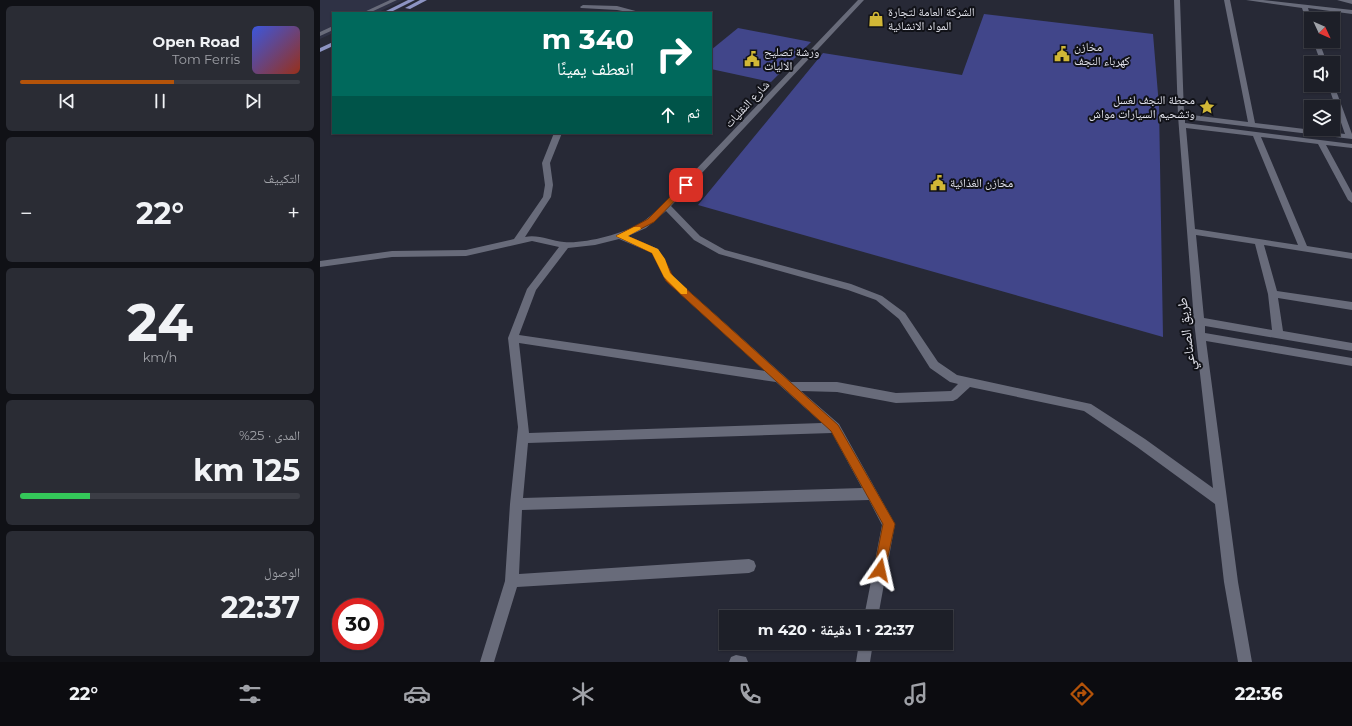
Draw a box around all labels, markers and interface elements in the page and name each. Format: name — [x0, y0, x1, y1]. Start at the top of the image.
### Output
place label: الشركة العامة لتجارة المواد الانشائية — [888, 4, 975, 33]
shop icon: الشركة العامة لتجارة المواد الانشائية — [867, 10, 885, 28]
north arrow — [1304, 12, 1340, 48]
map controls — [1304, 12, 1340, 136]
text: 340 m — [542, 22, 634, 56]
icon: right — [648, 28, 700, 80]
text: Open Road — [153, 32, 240, 51]
place label: مخازن كهرباء النجف — [1074, 39, 1130, 68]
place label: ورشة تصليح الاليات — [764, 44, 819, 73]
public building icon: مخازن كهرباء النجف — [1053, 45, 1071, 63]
public building icon: ورشة تصليح الاليات — [743, 50, 761, 68]
text: Tom Ferris — [172, 51, 240, 67]
button: sound — [1304, 56, 1340, 92]
text: انعطف يمينًا — [557, 58, 634, 80]
street label: شارع النقليات — [721, 77, 773, 131]
icon: previous — [56, 90, 78, 112]
icon: pause — [149, 90, 171, 112]
icon: next — [242, 90, 264, 112]
place label: محطة النجف لغسل وتشحيم السيارات مواش — [1089, 92, 1195, 122]
place icon: محطة النجف لغسل وتشحيم السيارات مواش — [1198, 98, 1216, 116]
button: layers — [1304, 100, 1340, 136]
text: ثم — [687, 103, 700, 122]
icon: ahead — [657, 104, 679, 126]
pin — [669, 168, 703, 202]
text: التكييف — [264, 170, 300, 186]
icon: arrive — [675, 174, 697, 196]
public building icon: مخازن الغذائية — [929, 174, 947, 192]
place label: مخازن الغذائية — [950, 175, 1013, 190]
text: 22° — [136, 195, 184, 232]
text: − — [20, 200, 33, 227]
text: + — [287, 200, 300, 227]
text: 24 — [127, 291, 193, 354]
street label: طريق الصناعي — [1173, 296, 1202, 372]
text: km/h — [143, 349, 177, 365]
text: المدى · 25% — [239, 427, 300, 443]
text: 125 km — [193, 452, 300, 489]
position arrow — [859, 549, 901, 591]
text: الوصول — [264, 564, 300, 580]
text: 22:37 — [221, 589, 300, 626]
speed limit sign: 30 — [332, 598, 384, 650]
text: 22:37 · 1 دقيقة · 420 m — [758, 620, 914, 639]
icon: filters — [236, 680, 264, 708]
icon: car — [403, 680, 431, 708]
icon: climate — [569, 680, 597, 708]
icon: phone — [736, 680, 764, 708]
icon: music — [902, 680, 930, 708]
icon: directions — [1068, 680, 1096, 708]
text: 22° — [69, 683, 98, 705]
text: 22:36 — [1235, 683, 1283, 705]

